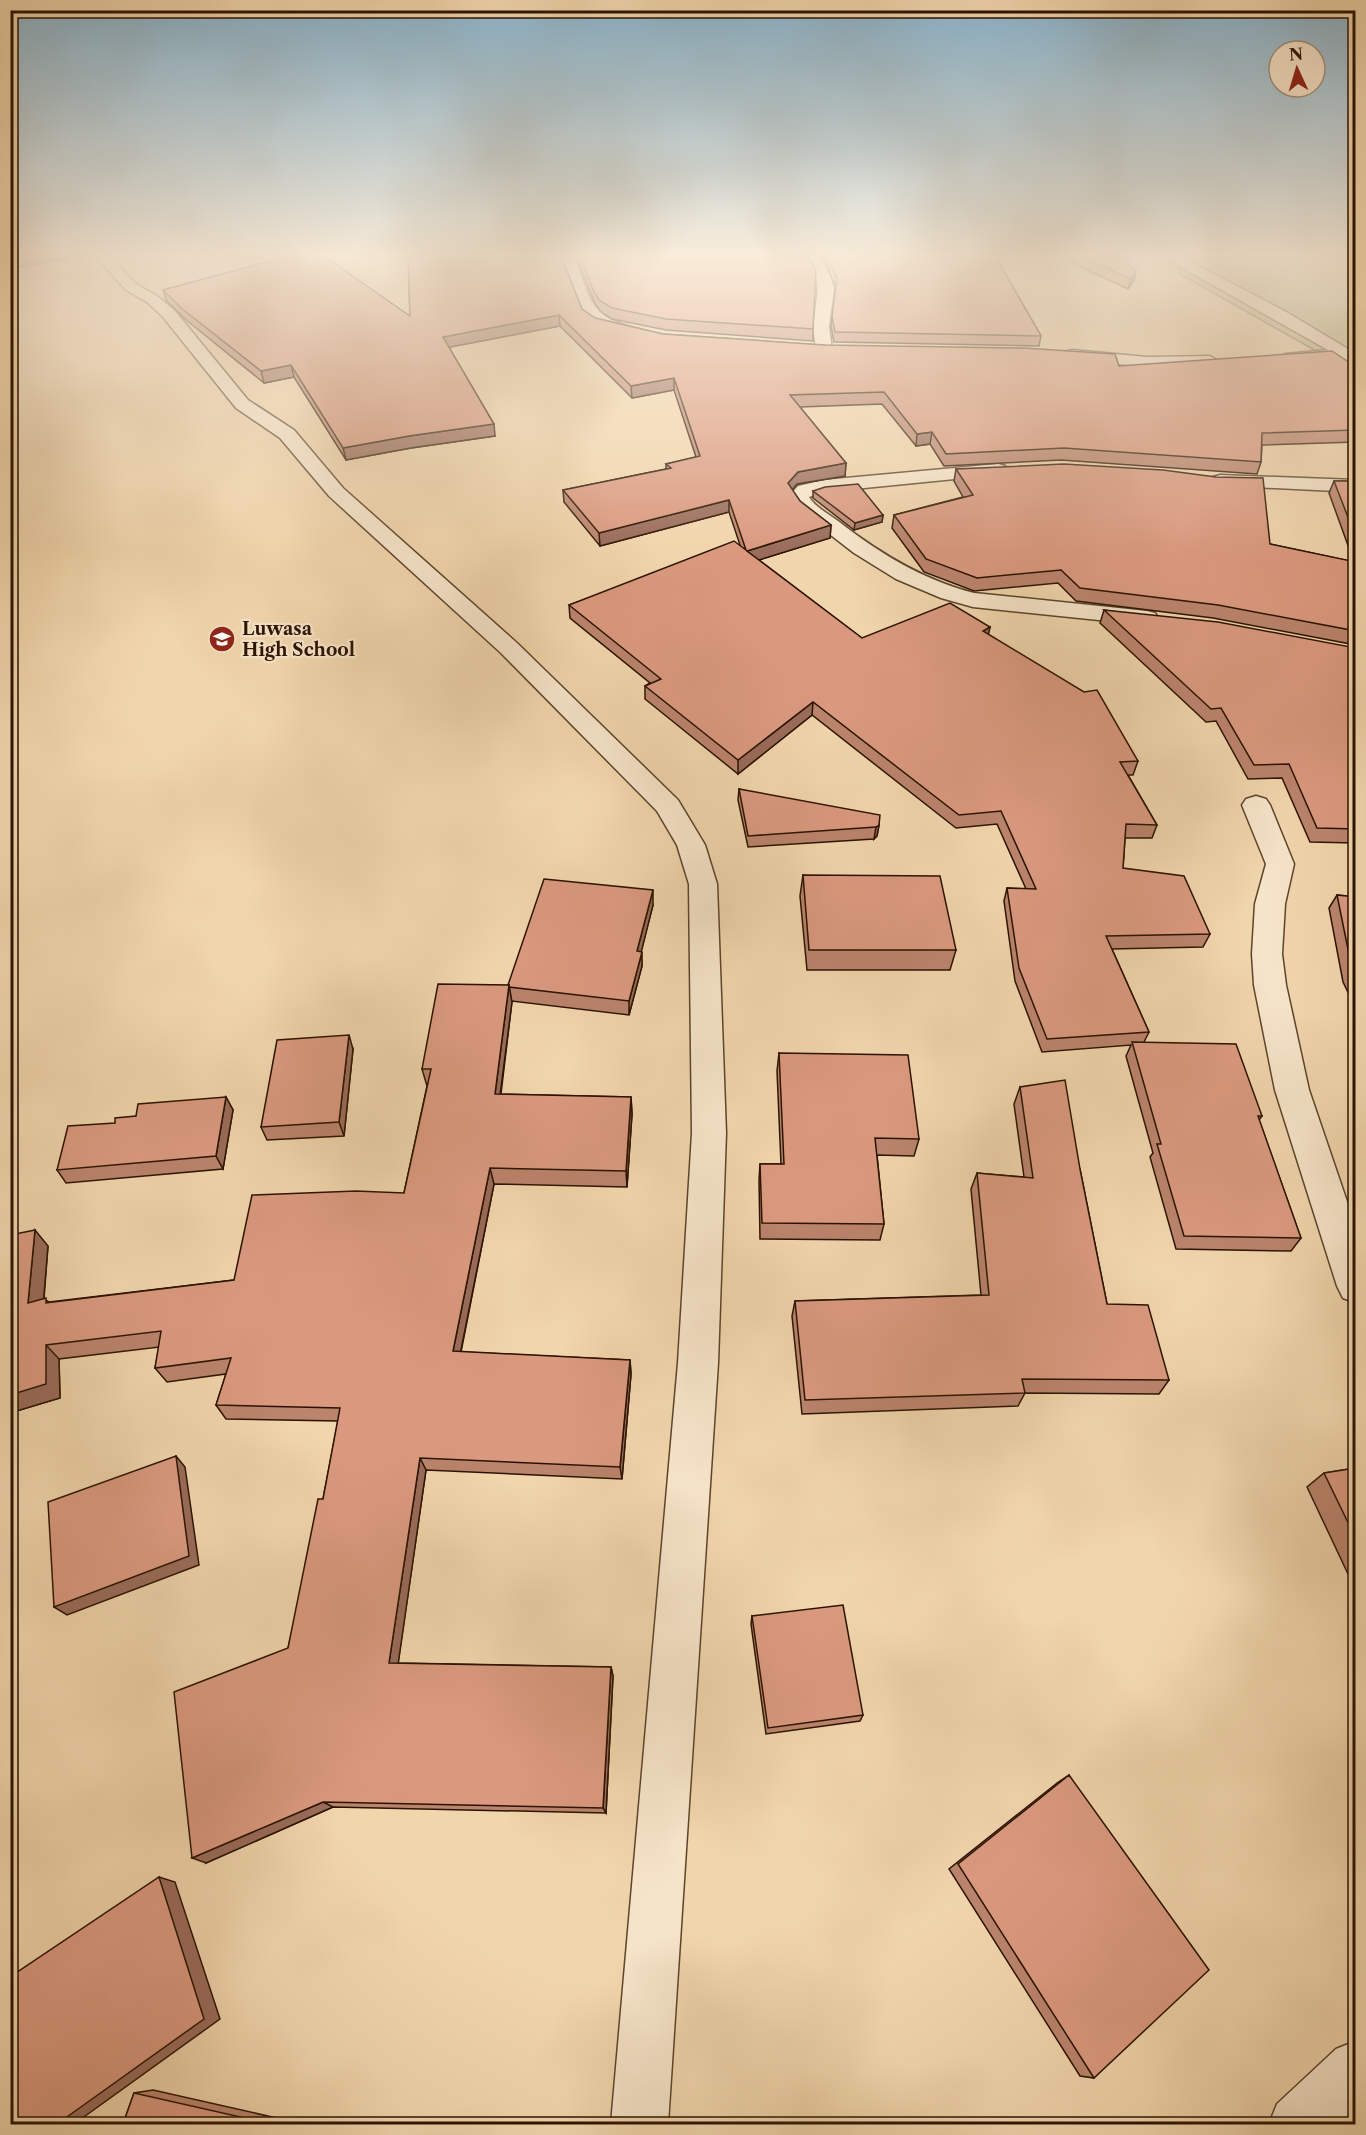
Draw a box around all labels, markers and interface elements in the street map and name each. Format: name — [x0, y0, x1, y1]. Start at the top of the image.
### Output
north arrow — [1267, 39, 1327, 99]
text: N — [1288, 44, 1304, 64]
place label: Luwasa High School — [242, 618, 355, 661]
school or university icon: Luwasa High School — [207, 624, 237, 654]

